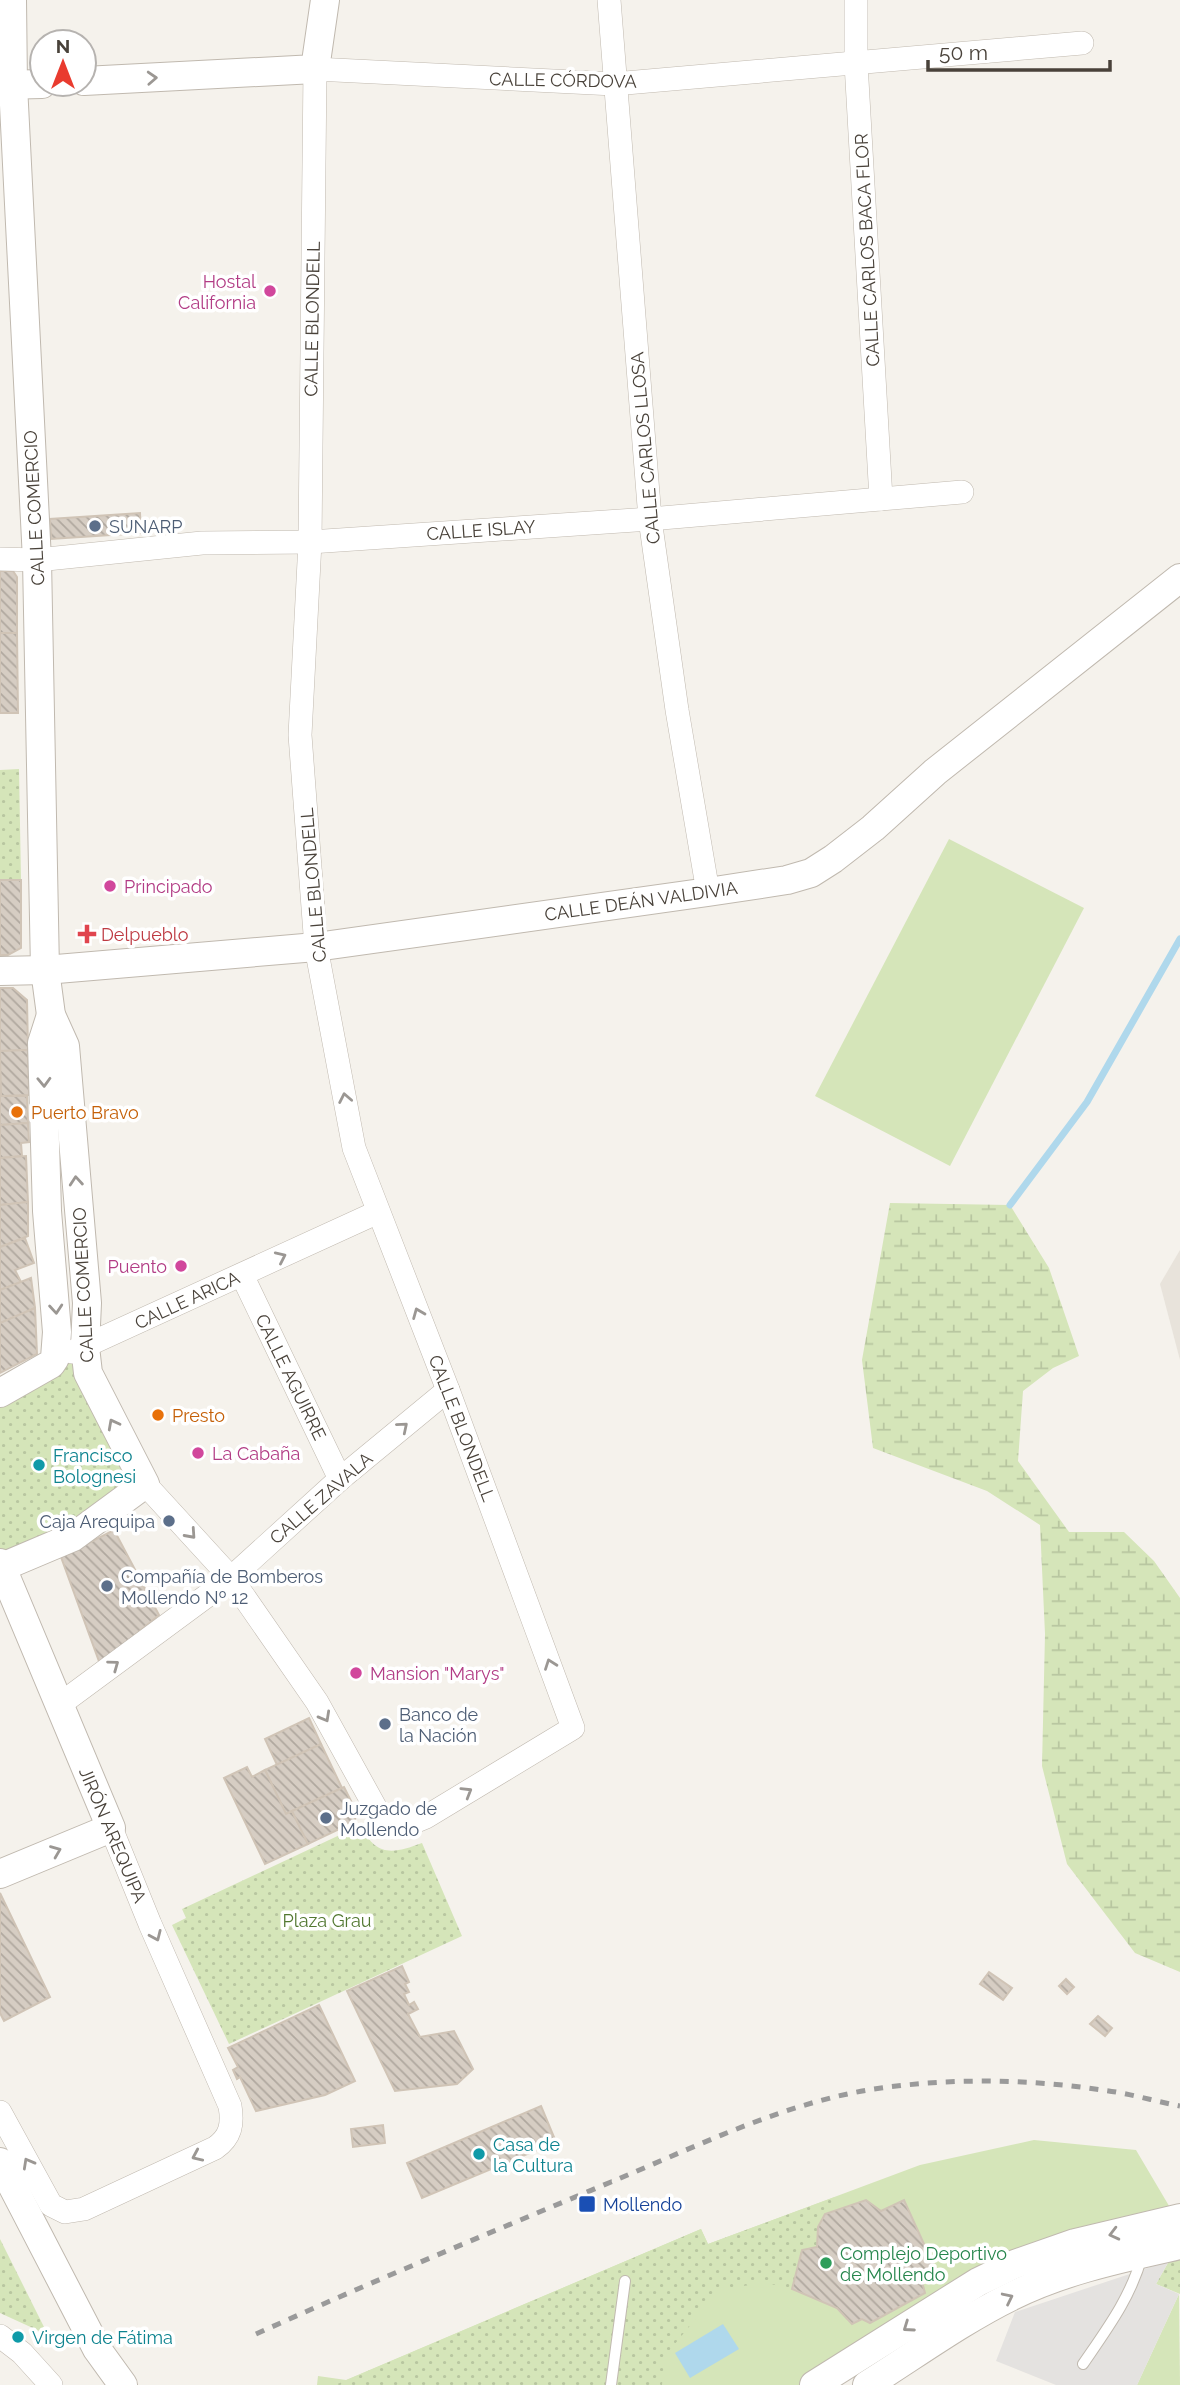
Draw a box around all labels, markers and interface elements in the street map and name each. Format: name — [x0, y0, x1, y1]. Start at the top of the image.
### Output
north arrow — [28, 28, 98, 98]
scale bar — [928, 28, 1110, 72]
text: N — [56, 35, 70, 57]
text: 50 m — [939, 40, 988, 65]
street label: CALLE CÓRDOVA — [489, 67, 637, 92]
one-way arrow — [147, 70, 158, 85]
street label: CALLE CARLOS BACA FLOR — [850, 133, 884, 367]
street label: CALLE BLONDELL — [300, 241, 324, 397]
place label: Hostal California — [178, 271, 256, 313]
marker: Hostal California — [262, 283, 278, 299]
street label: CALLE CARLOS LLOSA — [626, 351, 664, 545]
street label: CALLE COMERCIO — [19, 430, 49, 586]
place label: SUNARP — [109, 516, 183, 537]
street label: CALLE ISLAY — [426, 516, 536, 544]
marker: SUNARP — [87, 518, 103, 534]
street label: CALLE BLONDELL — [296, 806, 330, 963]
place label: Principado — [124, 876, 213, 897]
street label: CALLE DEÁN VALDIVIA — [543, 876, 739, 925]
marker: Principado — [102, 878, 118, 894]
place label: Delpueblo — [101, 924, 189, 945]
marker: Delpueblo — [79, 926, 95, 942]
one-way arrow — [36, 1077, 51, 1088]
one-way arrow — [338, 1092, 353, 1104]
place label: Puerto Bravo — [31, 1102, 139, 1123]
marker: Puerto Bravo — [9, 1104, 25, 1120]
one-way arrow — [69, 1175, 84, 1186]
street label: CALLE COMERCIO — [68, 1207, 98, 1363]
one-way arrow — [274, 1251, 286, 1265]
place label: Puento — [108, 1256, 167, 1277]
marker: Puento — [173, 1258, 189, 1274]
street label: CALLE ARICA — [131, 1267, 243, 1333]
one-way arrow — [48, 1304, 63, 1315]
one-way arrow — [412, 1308, 426, 1320]
street label: CALLE AGUIRRE — [251, 1311, 331, 1443]
street label: CALLE BLONDELL — [424, 1352, 500, 1505]
place label: Presto — [172, 1405, 225, 1426]
marker: Presto — [150, 1407, 166, 1423]
one-way arrow — [107, 1418, 121, 1431]
one-way arrow — [394, 1423, 407, 1435]
place label: La Cabaña — [212, 1443, 300, 1464]
place label: Francisco Bolognesi — [53, 1445, 136, 1487]
marker: La Cabaña — [190, 1445, 206, 1461]
street label: CALLE ZAVALA — [265, 1448, 377, 1548]
marker: Francisco Bolognesi — [31, 1457, 47, 1473]
place label: Caja Arequipa — [40, 1511, 155, 1532]
marker: Caja Arequipa — [161, 1513, 177, 1529]
one-way arrow — [182, 1526, 195, 1539]
place label: Compañía de Bomberos Mollendo Nº 12 — [121, 1566, 323, 1608]
marker: Compañía de Bomberos Mollendo Nº 12 — [99, 1578, 115, 1594]
one-way arrow — [544, 1658, 558, 1670]
one-way arrow — [106, 1660, 118, 1673]
place label: Mansion "Marys" — [370, 1663, 505, 1684]
marker: Mansion "Marys" — [348, 1665, 364, 1681]
place label: Banco de la Nación — [399, 1704, 479, 1746]
one-way arrow — [317, 1710, 330, 1722]
marker: Banco de la Nación — [377, 1716, 393, 1732]
street label: JIRÓN AREQUIPA — [75, 1764, 152, 1906]
one-way arrow — [459, 1788, 472, 1801]
place label: Juzgado de Mollendo — [340, 1798, 438, 1840]
marker: Juzgado de Mollendo — [318, 1810, 334, 1826]
one-way arrow — [49, 1845, 61, 1859]
park label: Plaza Grau — [283, 1910, 371, 1931]
one-way arrow — [148, 1929, 162, 1941]
place label: Casa de la Cultura — [493, 2134, 573, 2176]
marker: Casa de la Cultura — [471, 2146, 487, 2162]
one-way arrow — [192, 2148, 204, 2162]
one-way arrow — [23, 2157, 36, 2170]
marker: Mollendo — [577, 2194, 597, 2214]
place label: Mollendo — [603, 2194, 682, 2215]
one-way arrow — [1108, 2226, 1120, 2240]
place label: Complejo Deportivo de Mollendo — [840, 2243, 1007, 2285]
marker: Complejo Deportivo de Mollendo — [818, 2255, 834, 2271]
one-way arrow — [1001, 2292, 1013, 2306]
one-way arrow — [903, 2319, 916, 2331]
place label: Virgen de Fátima — [32, 2327, 173, 2348]
marker: Virgen de Fátima — [10, 2329, 26, 2345]

